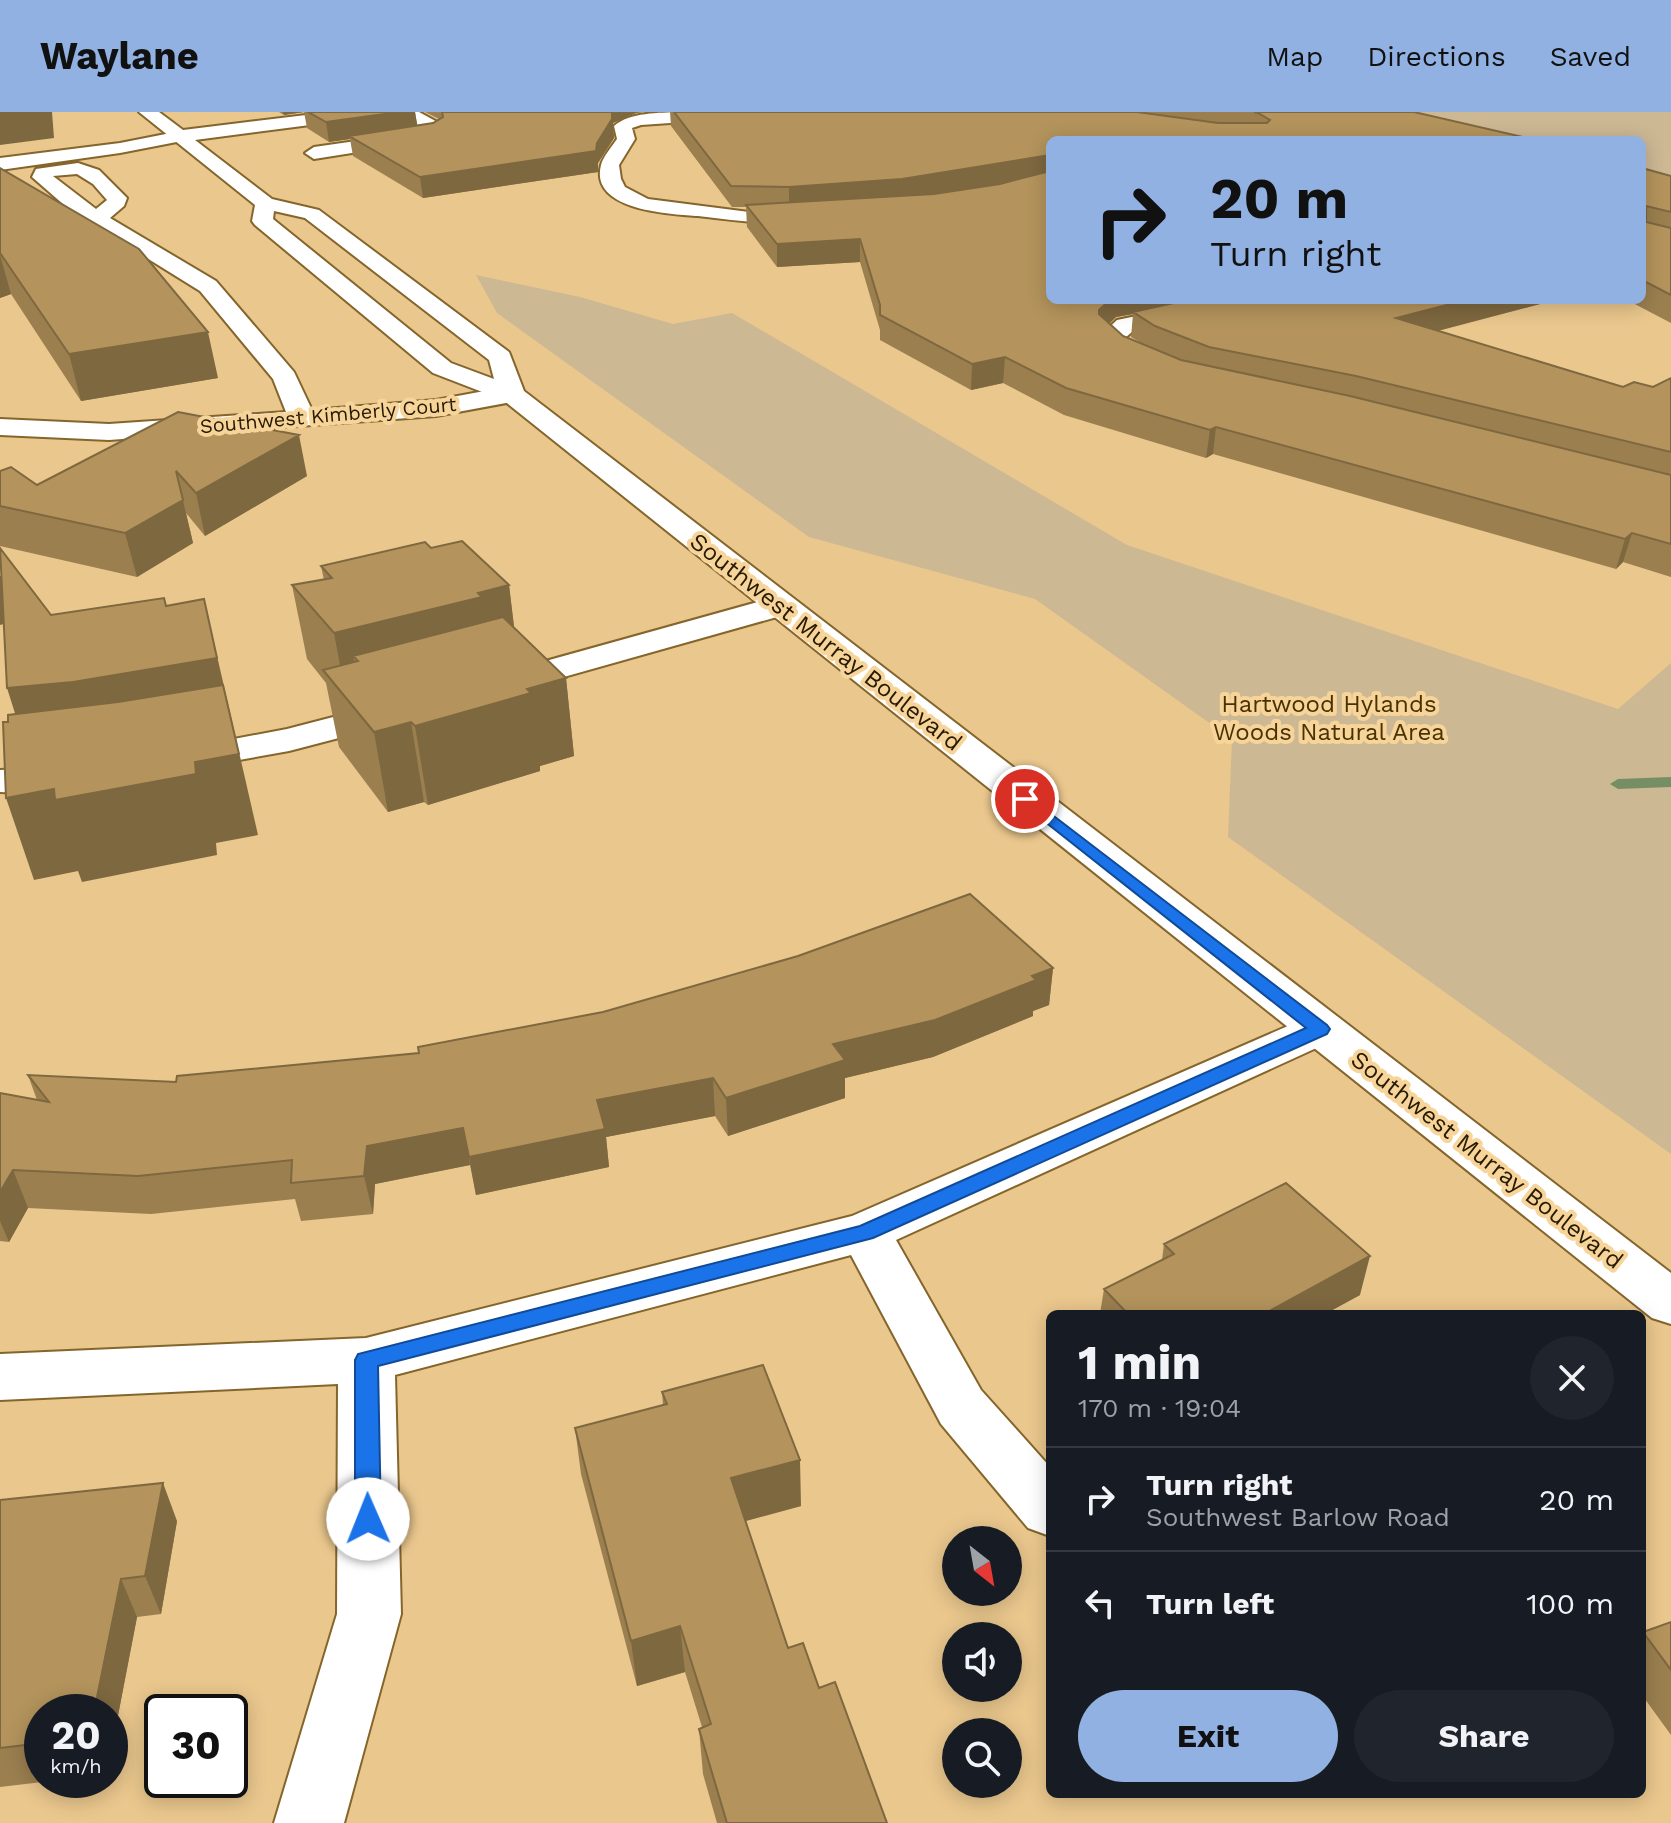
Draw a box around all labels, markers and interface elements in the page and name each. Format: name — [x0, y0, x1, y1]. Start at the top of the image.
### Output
text: Waylane — [40, 34, 199, 78]
text: Map — [1266, 40, 1323, 73]
text: Directions — [1367, 40, 1506, 73]
text: Saved — [1550, 40, 1631, 73]
text: 20 m — [1210, 166, 1348, 232]
icon: right — [1078, 168, 1182, 272]
text: Turn right — [1210, 233, 1381, 275]
street label: Southwest Kimberly Court — [199, 392, 458, 438]
street label: Southwest Murray Boulevard — [685, 527, 967, 757]
park label: Hartwood Hylands Woods Natural Area — [1213, 690, 1445, 746]
pin — [991, 765, 1059, 833]
icon: arrive — [1003, 777, 1047, 821]
street label: Southwest Murray Boulevard — [1346, 1045, 1628, 1275]
text: 1 min — [1078, 1334, 1201, 1391]
button: close — [1530, 1336, 1614, 1420]
text: 170 m · 19:04 — [1078, 1393, 1241, 1423]
text: Turn right — [1146, 1467, 1292, 1502]
position arrow — [326, 1477, 410, 1561]
icon: right — [1078, 1477, 1122, 1521]
text: 20 m — [1539, 1482, 1614, 1517]
text: Southwest Barlow Road — [1146, 1502, 1450, 1532]
north arrow — [942, 1526, 1022, 1606]
map controls — [942, 1526, 1022, 1798]
icon: left — [1078, 1581, 1122, 1625]
text: Turn left — [1146, 1586, 1274, 1621]
text: 100 m — [1526, 1586, 1614, 1621]
button: sound — [942, 1622, 1022, 1702]
button: Exit — [1078, 1690, 1338, 1782]
button: Share — [1354, 1690, 1614, 1782]
speed limit sign: 30 — [144, 1694, 248, 1798]
text: 20 — [51, 1712, 101, 1759]
button: search — [942, 1718, 1022, 1798]
text: km/h — [50, 1754, 102, 1778]

